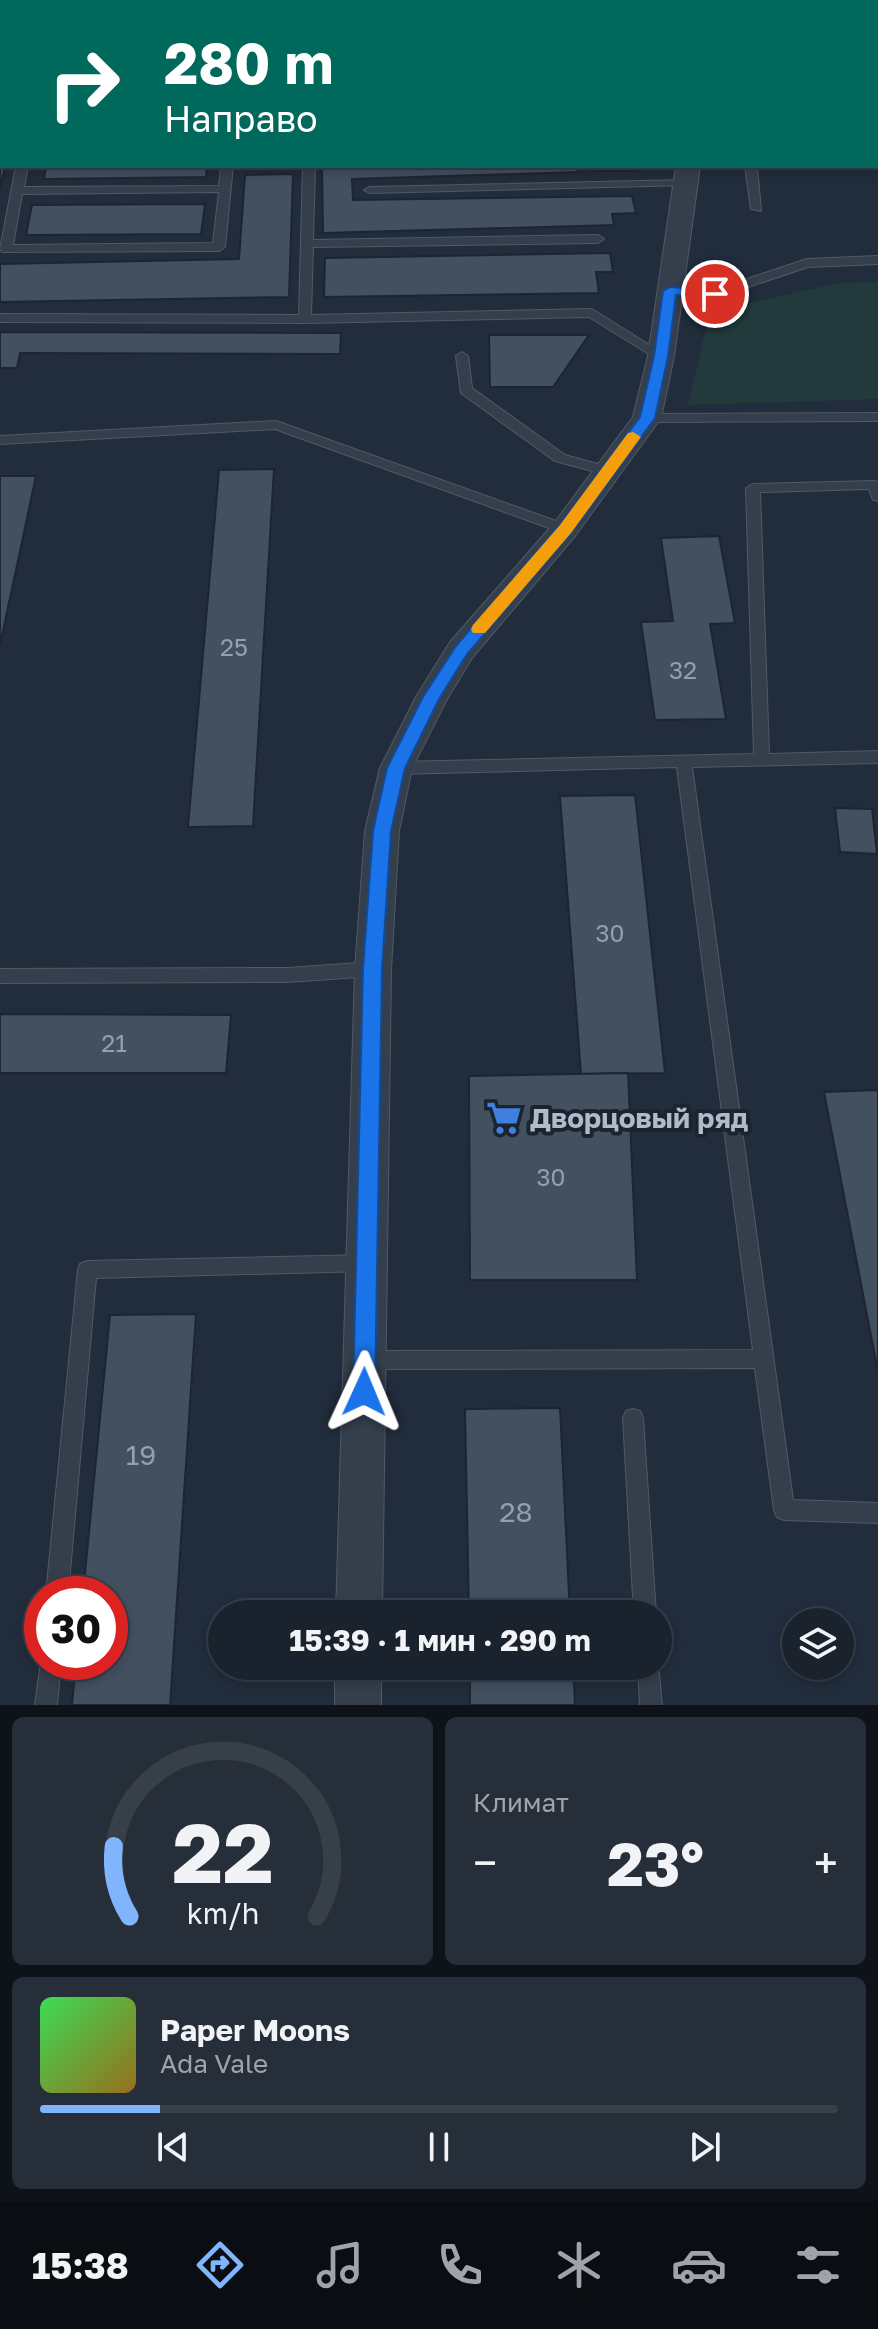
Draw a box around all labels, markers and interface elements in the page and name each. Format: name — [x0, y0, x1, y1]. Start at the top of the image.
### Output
text: 280 m — [164, 29, 333, 96]
icon: right — [32, 32, 136, 136]
text: Направо — [164, 97, 318, 140]
pin — [681, 260, 749, 328]
icon: arrive — [693, 272, 737, 316]
house number: 25 — [220, 632, 248, 661]
house number: 32 — [669, 655, 697, 684]
house number: 30 — [596, 918, 624, 947]
house number: 21 — [101, 1028, 127, 1057]
supermarket icon: Дворцовый ряд — [485, 1099, 523, 1137]
place label: Дворцовый ряд — [530, 1101, 748, 1134]
house number: 30 — [537, 1162, 565, 1191]
position arrow — [322, 1350, 406, 1434]
house number: 19 — [126, 1438, 156, 1471]
house number: 28 — [499, 1495, 533, 1528]
speed limit sign: 30 — [24, 1576, 128, 1680]
map controls — [782, 1608, 854, 1680]
button: layers — [782, 1608, 854, 1680]
text: 15:39 · 1 мин · 290 m — [289, 1622, 591, 1658]
text: Климат — [473, 1787, 569, 1818]
text: 22 — [172, 1801, 273, 1901]
text: 23° — [607, 1827, 704, 1899]
text: − — [473, 1836, 497, 1889]
text: + — [814, 1836, 838, 1889]
text: km/h — [186, 1896, 259, 1930]
text: Paper Moons — [160, 2012, 350, 2048]
text: Ada Vale — [160, 2048, 268, 2079]
icon: previous — [151, 2125, 195, 2169]
icon: pause — [417, 2125, 461, 2169]
icon: next — [683, 2125, 727, 2169]
icon: directions — [192, 2237, 248, 2293]
icon: music — [312, 2237, 368, 2293]
icon: phone — [432, 2237, 488, 2293]
icon: climate — [551, 2237, 607, 2293]
icon: car — [671, 2237, 727, 2293]
icon: filters — [790, 2237, 846, 2293]
text: 15:38 — [32, 2244, 129, 2287]

